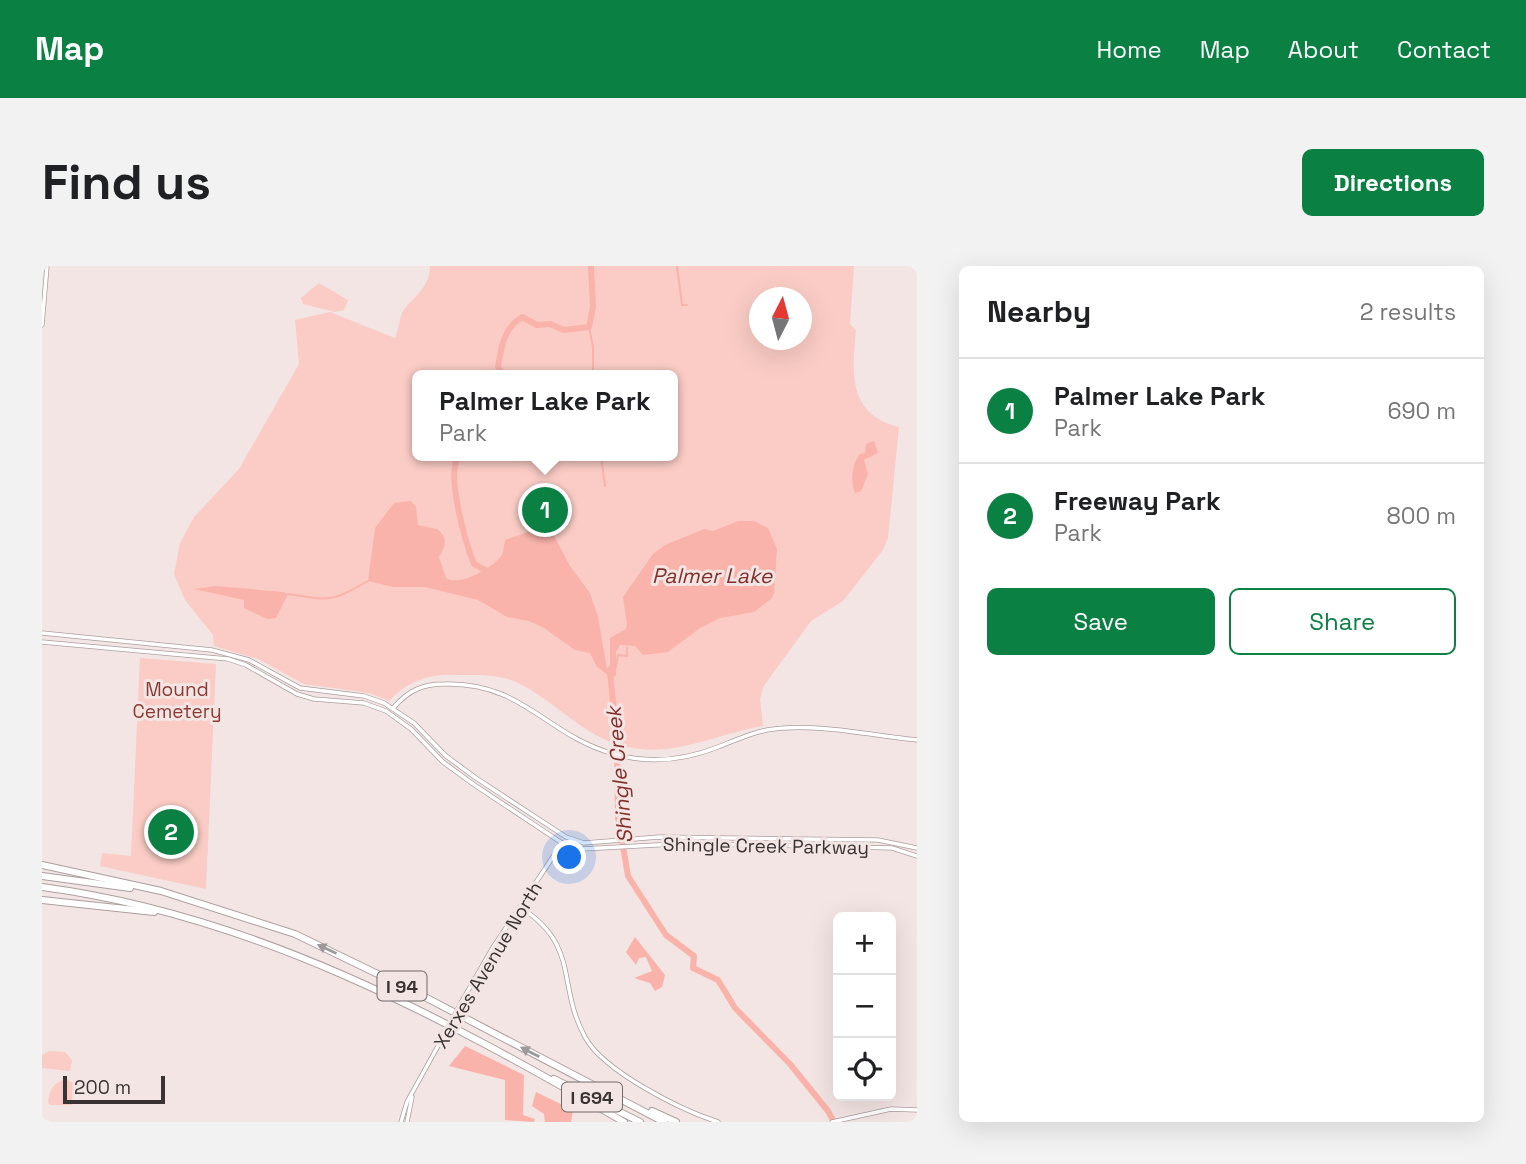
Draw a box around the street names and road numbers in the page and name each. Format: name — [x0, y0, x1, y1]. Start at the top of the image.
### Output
street label: Shingle Creek Parkway — [663, 832, 869, 860]
street label: Xerxes Avenue North — [428, 877, 548, 1053]
road number: I 94 — [378, 972, 426, 1000]
road number: I 694 — [562, 1082, 622, 1112]

